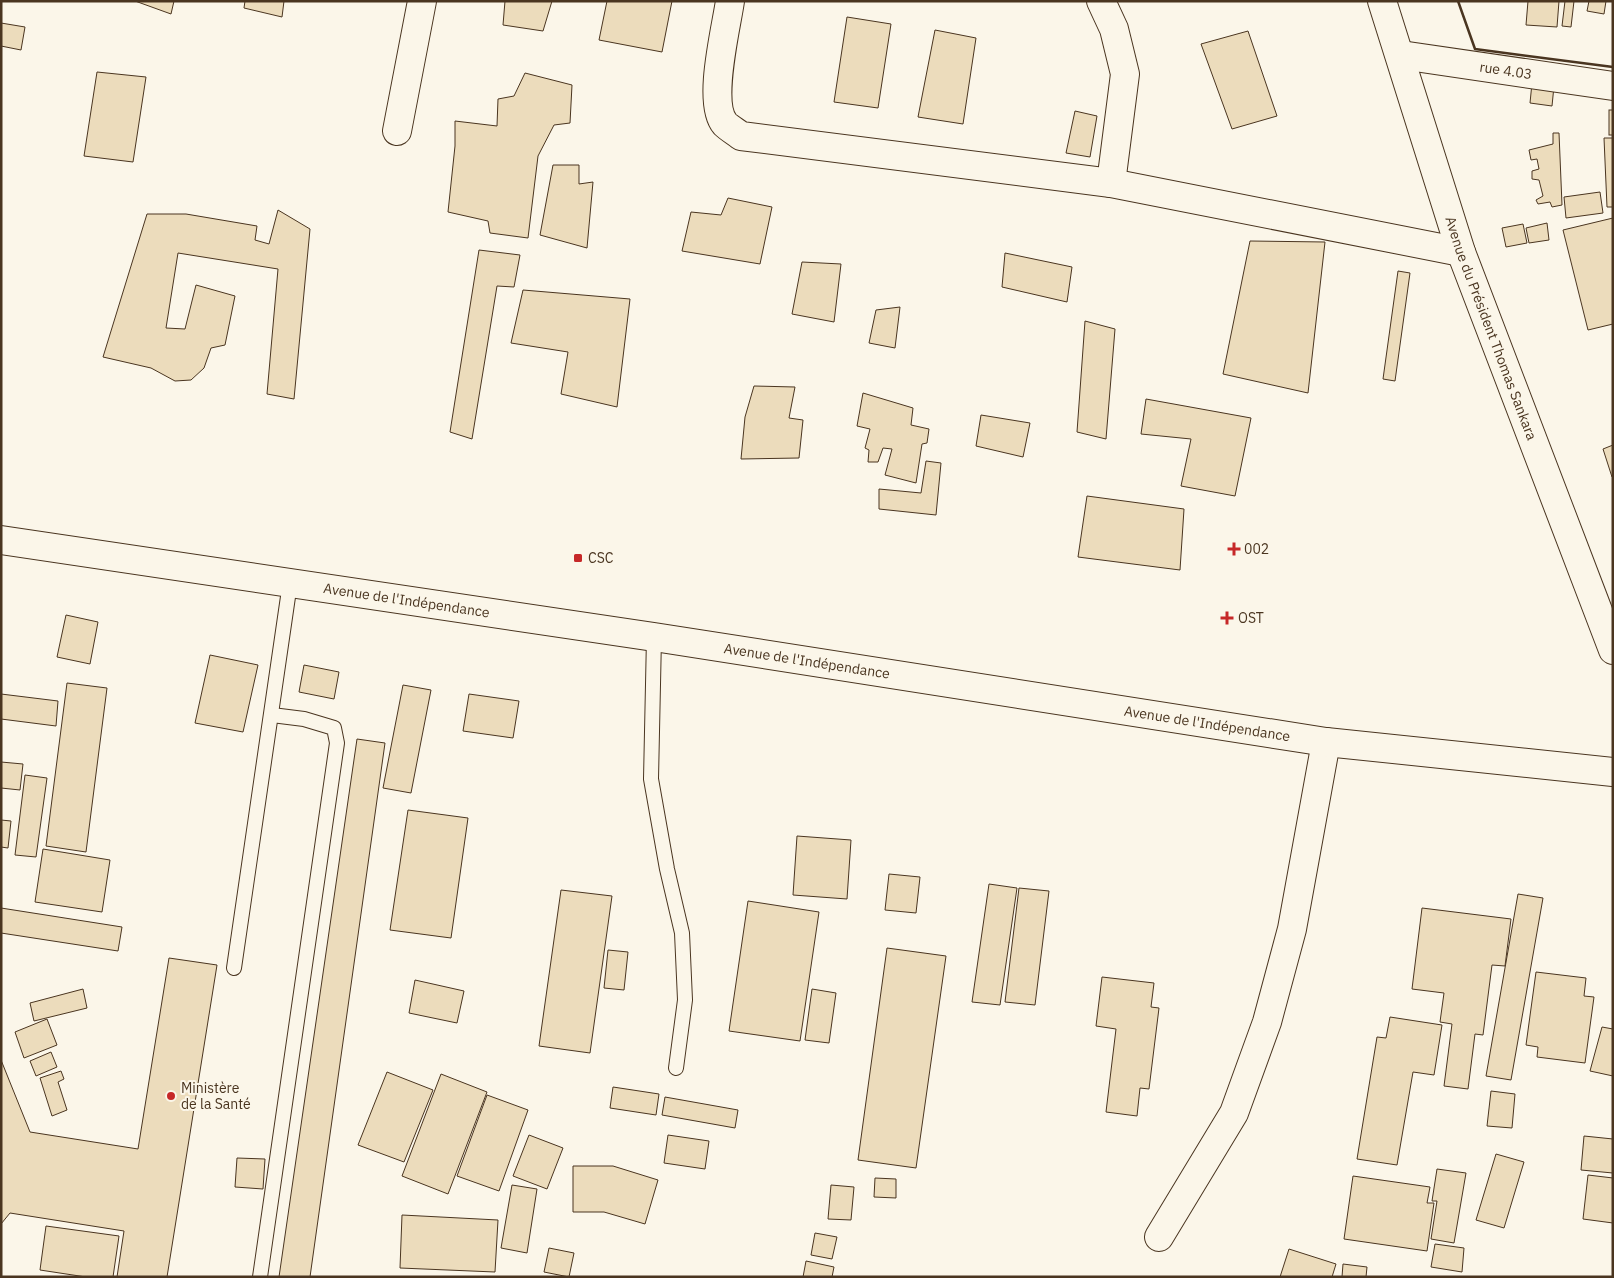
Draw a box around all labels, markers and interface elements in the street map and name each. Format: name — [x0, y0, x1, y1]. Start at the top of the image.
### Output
street label: rue 4.03 — [1478, 58, 1533, 83]
street label: Avenue du Président Thomas Sankara — [1441, 214, 1541, 443]
place label: 002 — [1244, 540, 1269, 558]
marker: 002 — [1228, 543, 1240, 555]
place label: CSC — [588, 549, 614, 567]
marker: CSC — [572, 552, 584, 564]
street label: Avenue de l'Indépendance — [322, 579, 491, 622]
place label: OST — [1238, 609, 1264, 627]
marker: OST — [1220, 611, 1234, 625]
street label: Avenue de l'Indépendance — [723, 639, 892, 683]
street label: Avenue de l'Indépendance — [1123, 702, 1292, 745]
place label: Ministère de la Santé — [181, 1079, 251, 1113]
marker: Ministère de la Santé — [165, 1090, 177, 1102]

